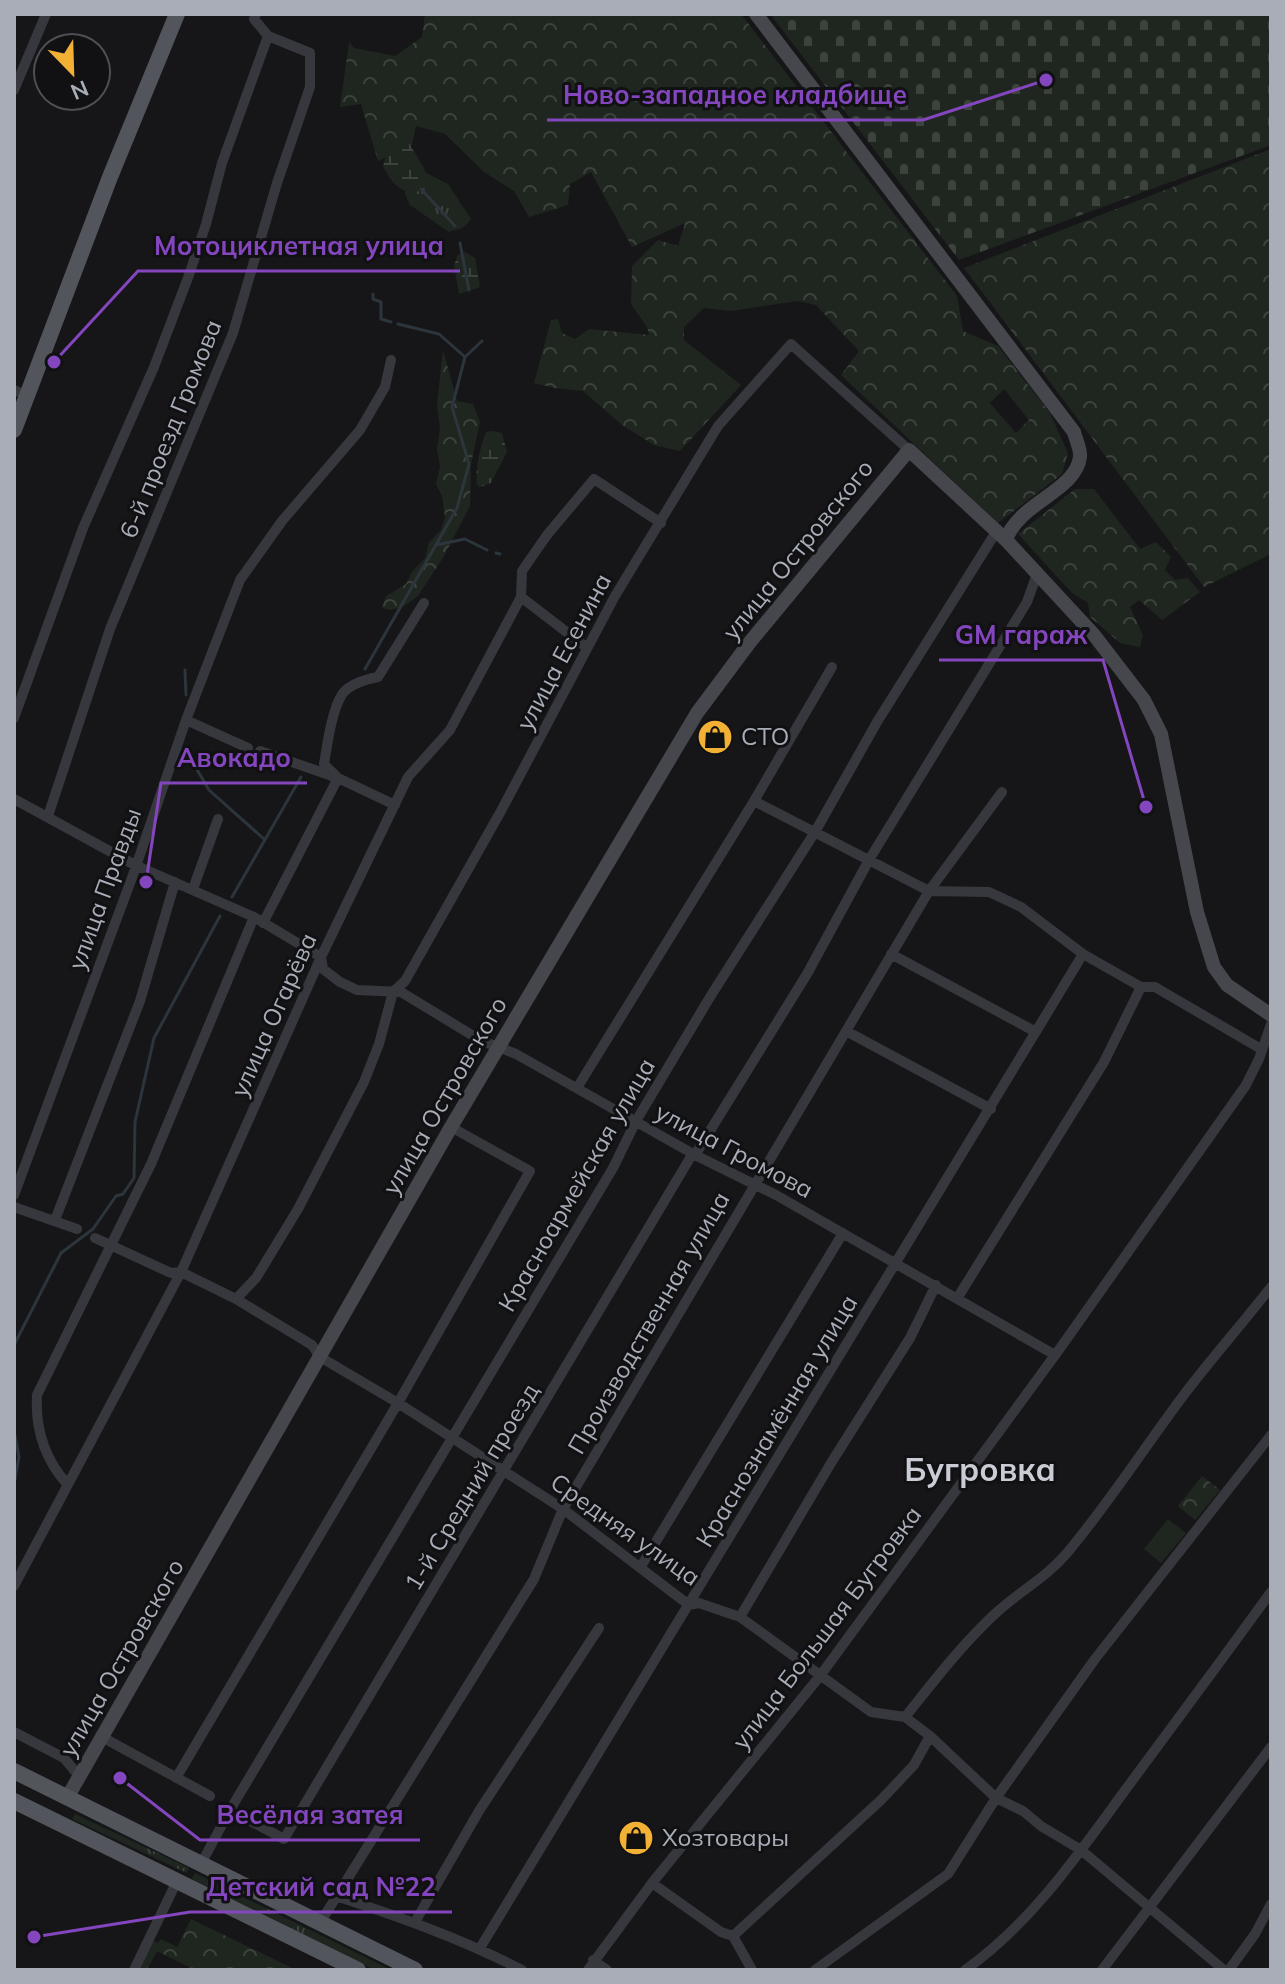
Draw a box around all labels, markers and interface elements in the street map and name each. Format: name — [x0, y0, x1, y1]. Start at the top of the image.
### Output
north arrow — [32, 32, 112, 112]
callout: Ново-западное кладбище — [547, 70, 923, 120]
text: N — [67, 74, 93, 107]
text: Ново-западное кладбище — [563, 78, 907, 111]
callout: Мотоциклетная улица — [138, 221, 460, 271]
text: Мотоциклетная улица — [154, 229, 444, 262]
street label: 6-й проезд Громова — [113, 315, 228, 542]
street label: улица Островского — [715, 453, 879, 646]
street label: улица Есенина — [509, 568, 617, 735]
callout: GM гараж — [939, 610, 1103, 660]
text: GM гараж — [955, 618, 1088, 651]
shop icon: СТО — [696, 718, 734, 756]
place label: СТО — [741, 721, 789, 751]
callout: Авокадо — [161, 733, 307, 783]
text: Авокадо — [177, 741, 291, 774]
street label: улица Правды — [61, 804, 147, 974]
street label: улица Огарёва — [224, 928, 323, 1101]
street label: улица Островского — [375, 991, 513, 1200]
street label: Красноармейская улица — [491, 1052, 661, 1317]
street label: улица Громова — [650, 1096, 818, 1204]
street label: Производственная улица — [561, 1186, 736, 1459]
street label: Краснознамённая улица — [689, 1289, 863, 1552]
street label: 1-й Средний проезд — [397, 1377, 545, 1596]
district label: Бугровка — [904, 1449, 1056, 1489]
street label: Средняя улица — [545, 1466, 706, 1592]
street label: улица Большая Бугровка — [725, 1500, 927, 1755]
street label: улица Островского — [52, 1553, 190, 1762]
callout: Весёлая затея — [200, 1790, 420, 1840]
text: Весёлая затея — [216, 1798, 404, 1831]
shop icon: Хозтовары — [617, 1819, 655, 1857]
place label: Хозтовары — [662, 1822, 789, 1852]
callout: Детский сад №22 — [190, 1862, 452, 1912]
text: Детский сад №22 — [206, 1870, 436, 1903]

